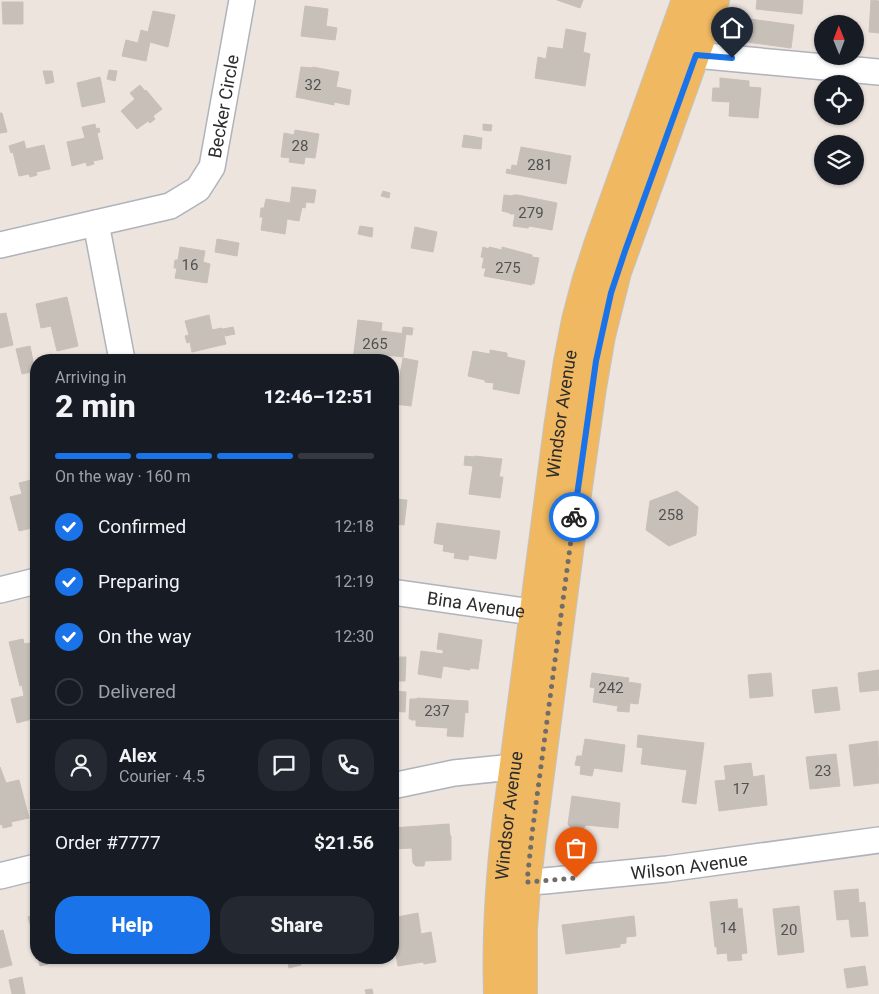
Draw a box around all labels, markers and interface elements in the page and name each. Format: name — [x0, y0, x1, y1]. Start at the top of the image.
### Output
pin — [711, 7, 753, 58]
icon: home — [718, 14, 746, 42]
north arrow — [814, 15, 864, 65]
map controls — [814, 15, 864, 185]
street label: Becker Circle — [203, 53, 243, 160]
button: locate — [814, 75, 864, 125]
house number: 32 — [305, 76, 321, 94]
button: layers — [814, 135, 864, 185]
house number: 28 — [292, 137, 308, 155]
house number: 281 — [527, 156, 553, 174]
house number: 279 — [518, 204, 544, 222]
house number: 16 — [182, 256, 198, 274]
house number: 275 — [495, 259, 521, 277]
house number: 265 — [362, 335, 388, 353]
street label: Windsor Avenue — [541, 348, 580, 479]
text: Arriving in — [55, 368, 126, 387]
text: 12:46–12:51 — [263, 385, 374, 408]
text: 2 min — [55, 387, 136, 425]
text: On the way · 160 m — [55, 467, 191, 486]
courier — [549, 492, 599, 542]
icon: bike — [560, 503, 588, 531]
house number: 258 — [658, 506, 684, 524]
icon: check — [55, 513, 83, 541]
text: Confirmed — [98, 515, 186, 538]
text: 12:18 — [334, 517, 374, 536]
icon: check — [55, 568, 83, 596]
text: Preparing — [98, 570, 180, 593]
text: 12:19 — [334, 572, 374, 591]
street label: Bina Avenue — [426, 587, 527, 621]
icon: check — [55, 623, 83, 651]
text: On the way — [98, 625, 191, 648]
text: 12:30 — [334, 627, 374, 646]
house number: 242 — [598, 679, 624, 697]
text: Delivered — [98, 680, 176, 703]
house number: 237 — [424, 702, 450, 720]
button: person — [55, 739, 107, 791]
button: chat — [258, 739, 310, 791]
button: phone — [322, 739, 374, 791]
text: Alex — [119, 744, 157, 767]
street label: Windsor Avenue — [490, 750, 526, 881]
house number: 23 — [815, 762, 831, 780]
text: Courier · 4.5 — [119, 767, 205, 786]
house number: 17 — [733, 780, 749, 798]
pin — [555, 827, 597, 878]
text: Order #7777 — [55, 831, 161, 854]
text: $21.56 — [314, 831, 374, 854]
icon: bag — [562, 834, 590, 862]
street label: Wilson Avenue — [630, 848, 749, 883]
button: Help — [55, 896, 210, 954]
button: Share — [220, 896, 374, 954]
house number: 14 — [720, 919, 737, 937]
house number: 20 — [781, 921, 797, 939]

